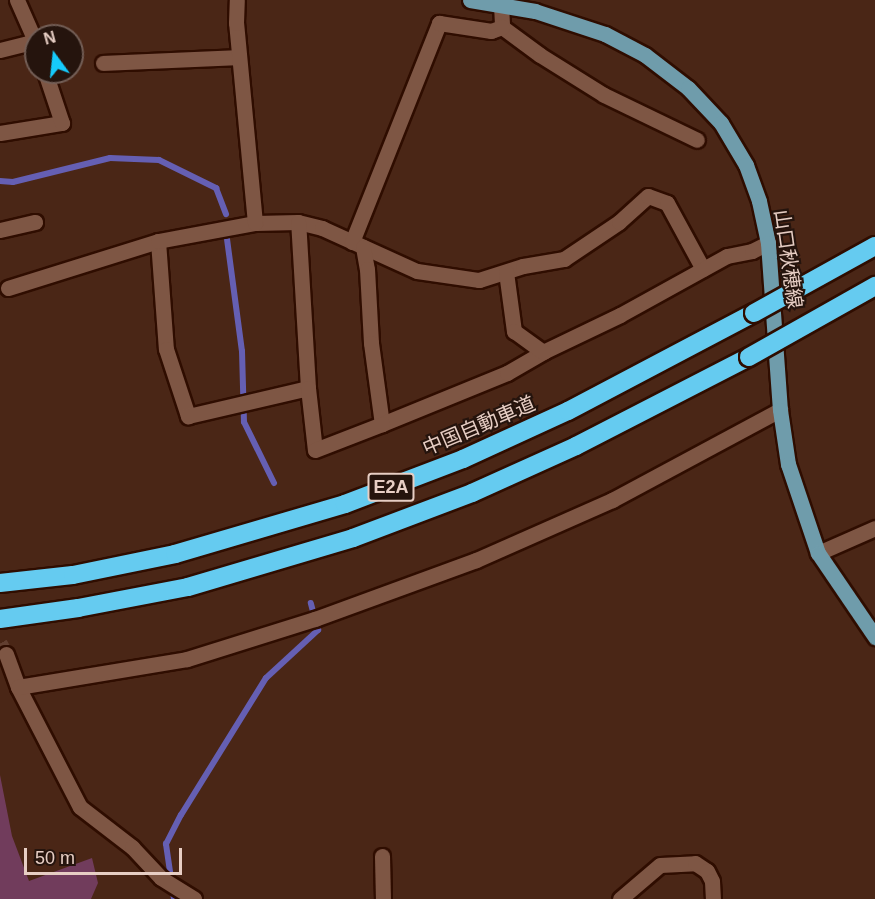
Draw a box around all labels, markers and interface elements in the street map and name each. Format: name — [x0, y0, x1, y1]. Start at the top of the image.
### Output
north arrow — [24, 24, 84, 84]
text: N — [42, 28, 58, 48]
street label: 山口秋穂線 — [769, 208, 807, 310]
street label: 中国自動車道 — [419, 392, 539, 460]
road number: E2A — [367, 472, 415, 502]
scale bar — [27, 836, 184, 874]
text: 50 m — [35, 848, 75, 868]

